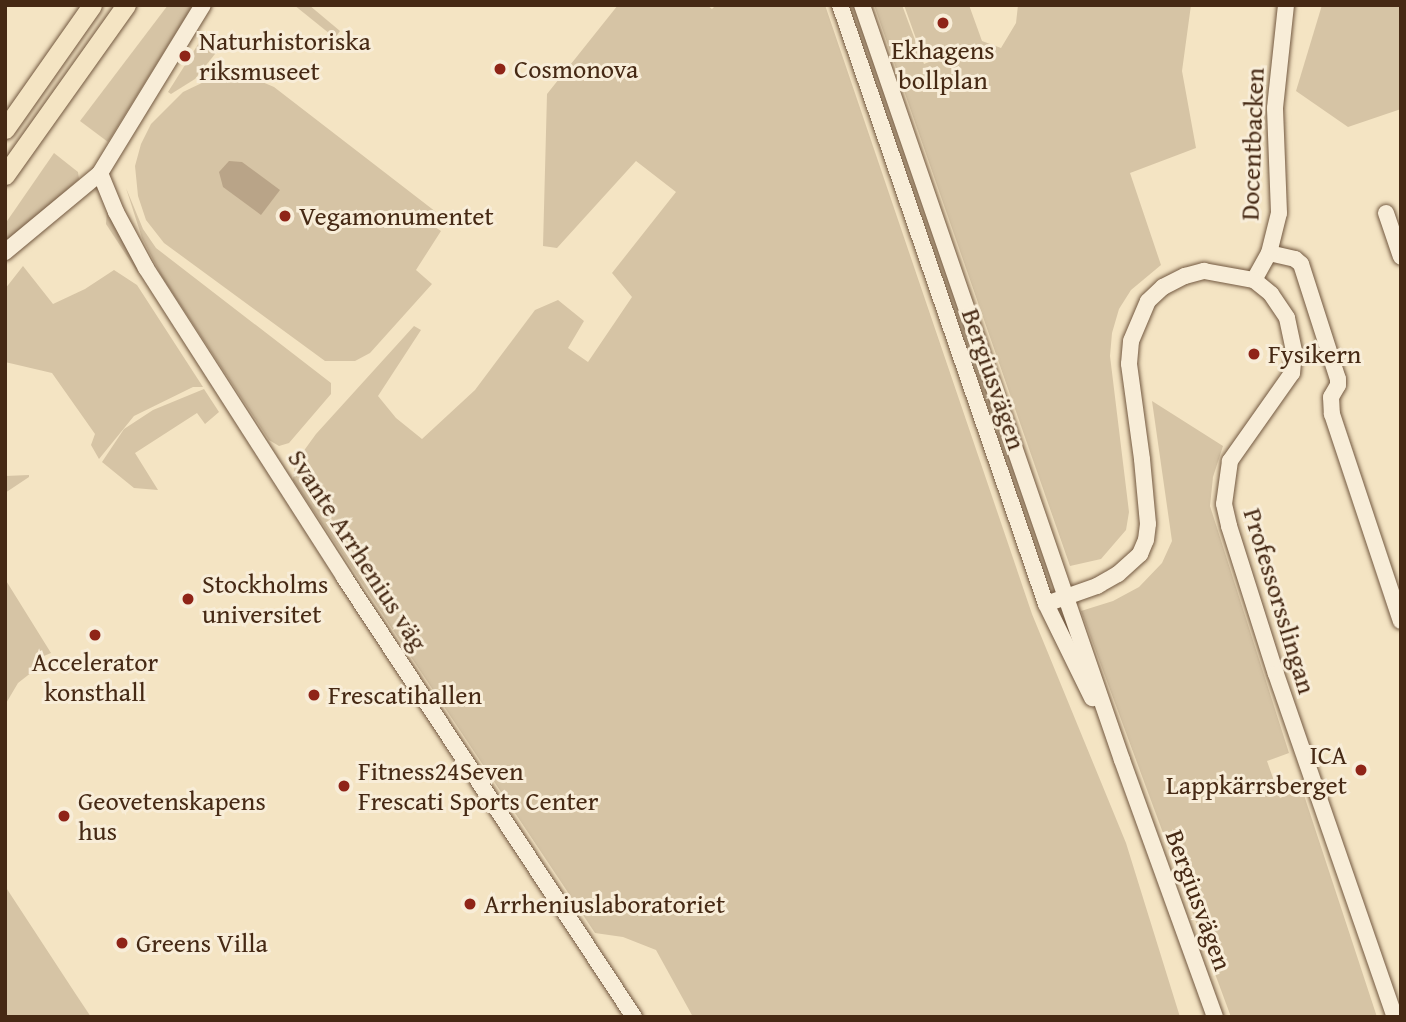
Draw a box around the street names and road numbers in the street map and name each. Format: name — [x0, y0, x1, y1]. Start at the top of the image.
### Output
street label: Docentbacken — [1234, 67, 1270, 221]
street label: Bergiusvägen — [955, 304, 1033, 454]
street label: Svante Arrhenius väg — [281, 444, 435, 656]
street label: Professorsslingan — [1237, 504, 1323, 698]
street label: Bergiusvägen — [1159, 825, 1239, 975]

